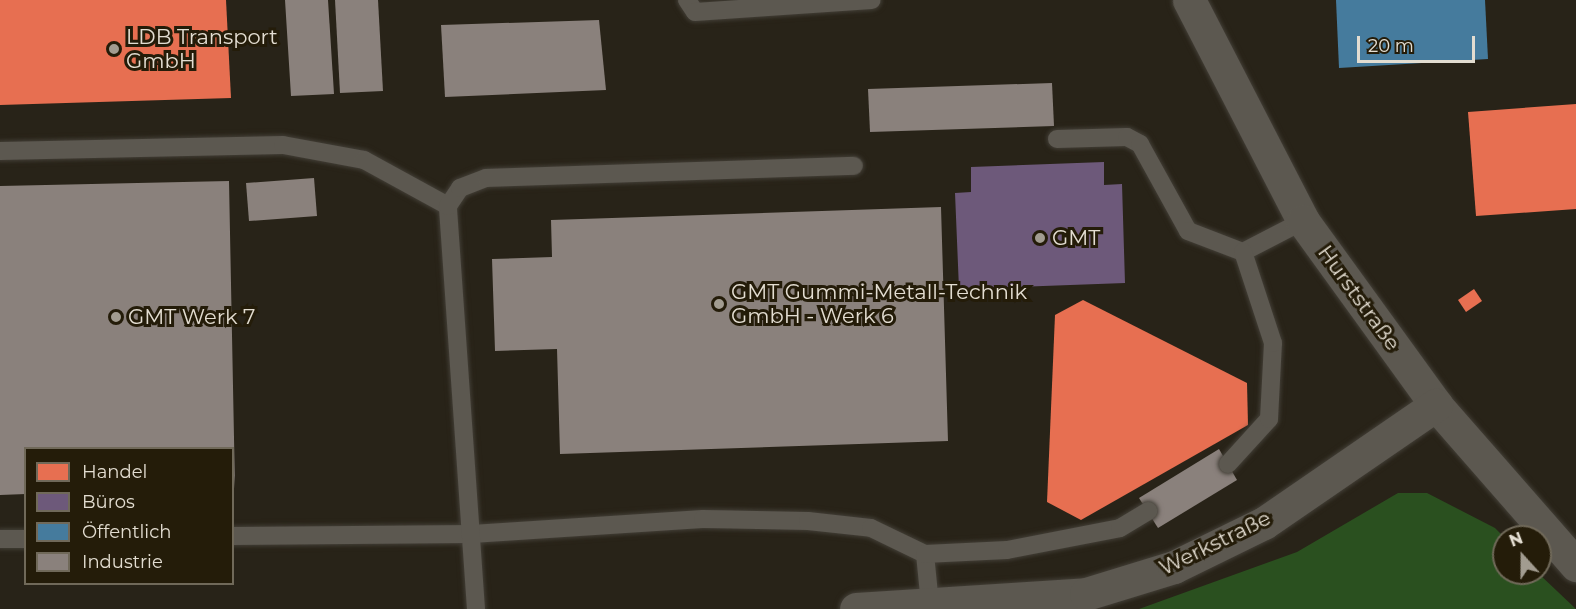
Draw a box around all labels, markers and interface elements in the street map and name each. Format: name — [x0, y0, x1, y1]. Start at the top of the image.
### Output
place label: LDB Transport GmbH — [126, 24, 278, 74]
scale bar — [1360, 24, 1478, 62]
text: 20 m — [1368, 35, 1414, 57]
marker: LDB Transport GmbH — [107, 42, 121, 56]
place label: GMT — [1052, 225, 1100, 251]
marker: GMT — [1033, 231, 1047, 245]
street label: Hurststraße — [1312, 241, 1406, 355]
place label: GMT Gummi-Metall-Technik GmbH - Werk 6 — [731, 279, 1027, 329]
marker: GMT Gummi-Metall-Technik GmbH - Werk 6 — [712, 297, 726, 311]
place label: GMT Werk 7 — [128, 304, 255, 330]
marker: GMT Werk 7 — [109, 310, 123, 324]
legend — [24, 447, 234, 585]
text: Handel — [82, 461, 147, 483]
text: Büros — [82, 491, 135, 513]
street label: Werkstraße — [1155, 505, 1275, 581]
text: Öffentlich — [82, 521, 171, 543]
north arrow — [1492, 525, 1552, 585]
text: N — [1507, 528, 1526, 551]
text: Industrie — [82, 551, 163, 573]

